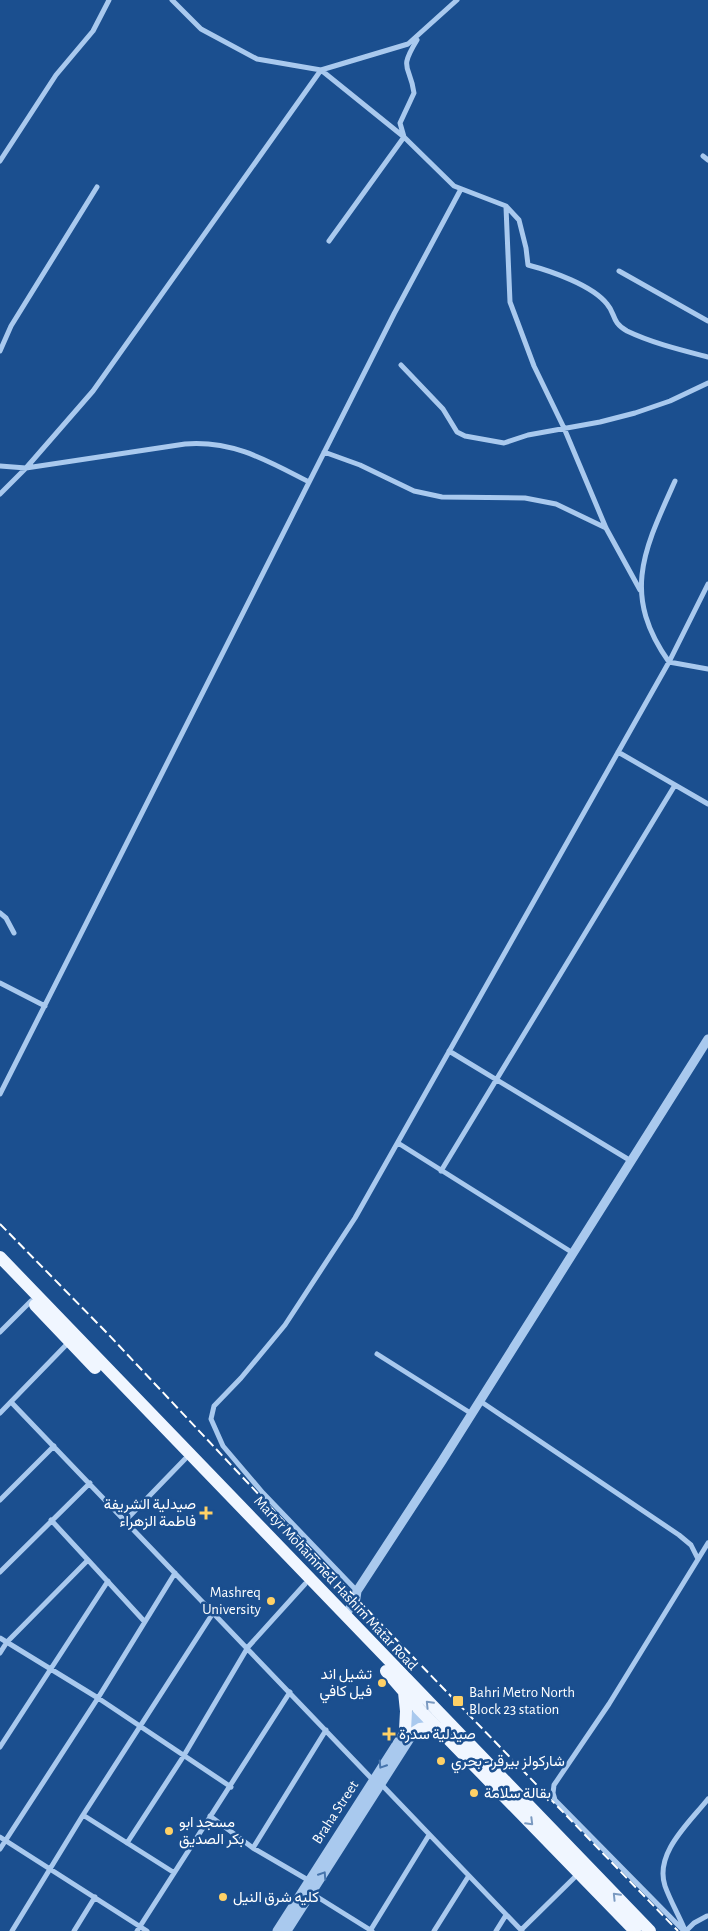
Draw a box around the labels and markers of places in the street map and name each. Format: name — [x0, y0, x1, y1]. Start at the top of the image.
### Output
place label: صيدلية الشريفة فاطمة الزهراء — [104, 1497, 196, 1530]
marker: صيدلية الشريفة فاطمة الزهراء — [200, 1507, 212, 1519]
place label: Mashreq University — [202, 1585, 262, 1617]
marker: Mashreq University — [265, 1595, 277, 1607]
place label: تشيل اند فيل كافي — [319, 1667, 372, 1704]
marker: تشيل اند فيل كافي — [376, 1677, 388, 1689]
place label: Bahri Metro North Block 23 station — [469, 1685, 575, 1717]
marker: Bahri Metro North Block 23 station — [451, 1694, 465, 1708]
place label: صيدلية سدرة — [399, 1727, 476, 1743]
marker: صيدلية سدرة — [383, 1728, 395, 1740]
place label: شاركولز بيرقر - بحري — [451, 1754, 565, 1774]
marker: شاركولز بيرقر - بحري — [435, 1755, 447, 1767]
place label: بقالة سلامة — [484, 1786, 551, 1802]
marker: بقالة سلامة — [468, 1787, 480, 1799]
place label: مسجد ابو بكر الصديق — [179, 1815, 244, 1849]
marker: مسجد ابو بكر الصديق — [163, 1825, 175, 1837]
place label: كليه شرق النيل — [233, 1890, 319, 1906]
marker: كليه شرق النيل — [217, 1891, 229, 1903]

